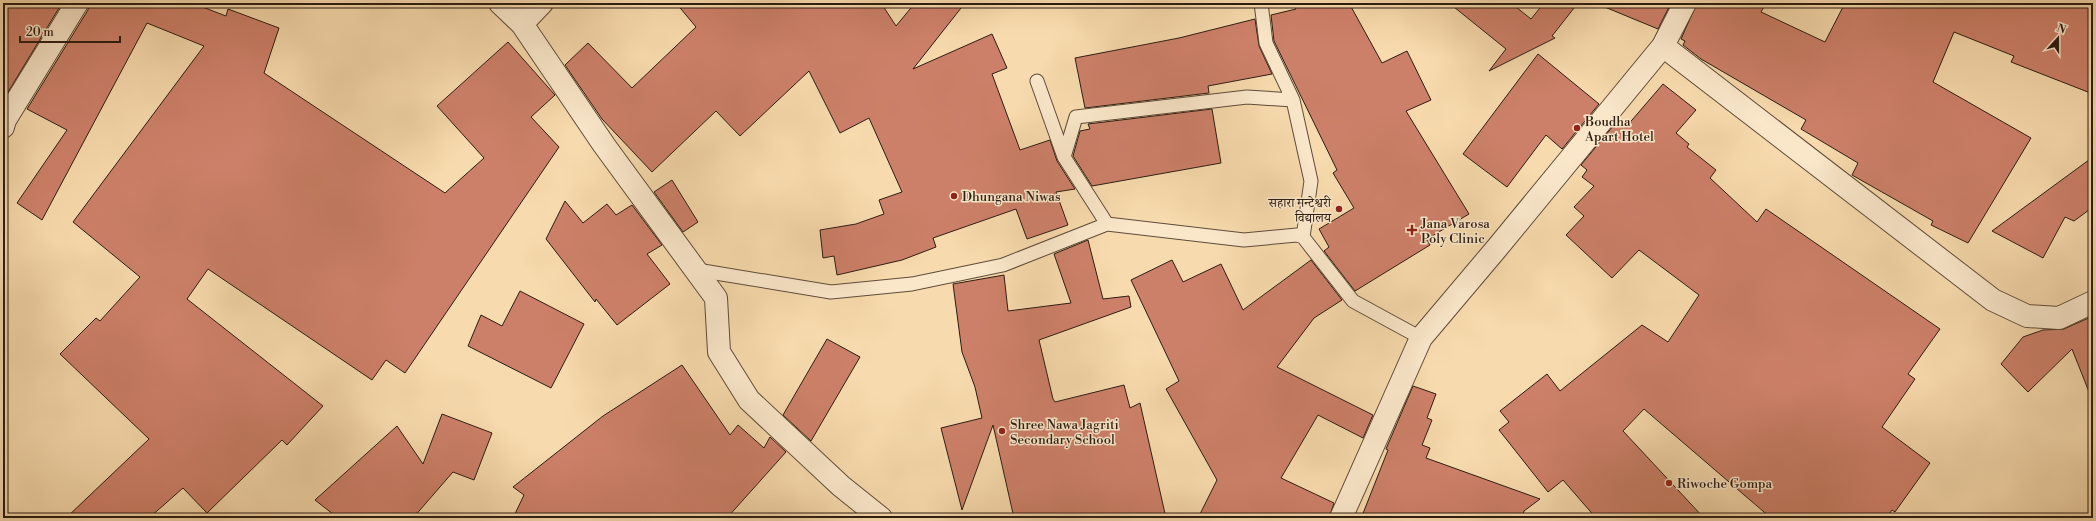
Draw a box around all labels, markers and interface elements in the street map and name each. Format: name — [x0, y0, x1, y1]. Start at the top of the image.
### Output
scale bar — [20, 18, 120, 44]
north arrow — [2038, 18, 2078, 58]
text: N — [2055, 22, 2068, 38]
text: 20 m — [26, 25, 54, 40]
place label: Boudha Apart Hotel — [1584, 114, 1654, 145]
marker: Boudha Apart Hotel — [1572, 123, 1582, 133]
place label: Dhungana Niwas — [962, 189, 1061, 205]
marker: Dhungana Niwas — [949, 191, 959, 201]
place label: सहारा मन्टेश्वरी विद्यालय — [1268, 195, 1332, 226]
marker: सहारा मन्टेश्वरी विद्यालय — [1334, 204, 1344, 214]
place label: Jana Varosa Poly Clinic — [1420, 216, 1490, 247]
marker: Jana Varosa Poly Clinic — [1406, 224, 1418, 236]
place label: Shree Nawa Jagriti Secondary School — [1010, 417, 1119, 448]
marker: Shree Nawa Jagriti Secondary School — [997, 426, 1007, 436]
place label: Riwoche Gompa — [1677, 476, 1773, 492]
marker: Riwoche Gompa — [1664, 478, 1674, 488]

